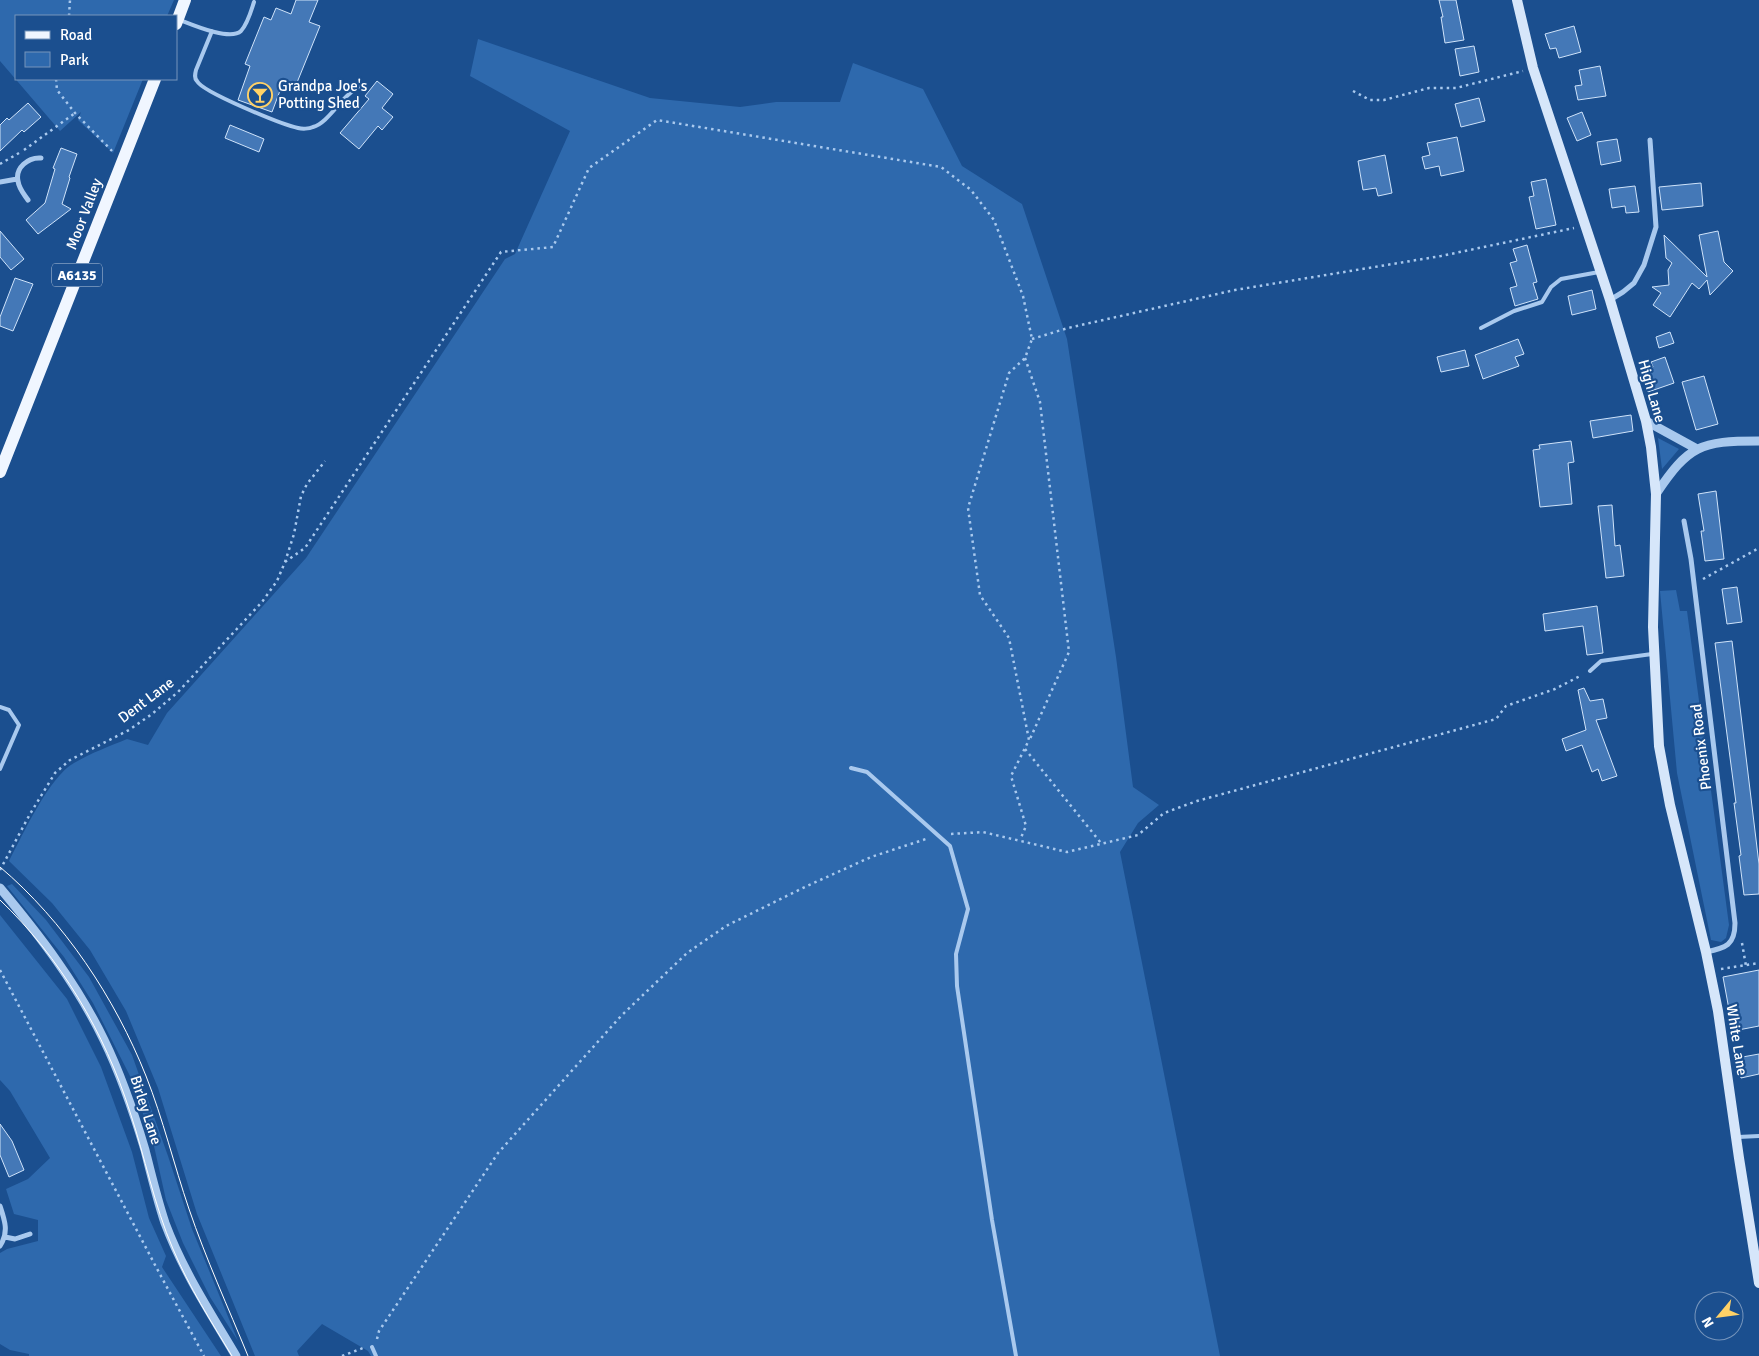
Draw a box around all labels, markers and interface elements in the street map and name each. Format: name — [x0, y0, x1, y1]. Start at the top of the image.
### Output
legend — [15, 15, 178, 80]
text: Road — [60, 26, 92, 44]
text: Park — [60, 51, 89, 69]
place label: Grandpa Joe's Potting Shed — [278, 77, 368, 112]
bar icon: Grandpa Joe's Potting Shed — [247, 82, 273, 108]
street label: Moor Valley — [62, 176, 106, 252]
road number: A6135 — [52, 264, 102, 286]
street label: High Lane — [1634, 357, 1670, 425]
street label: Dent Lane — [115, 673, 177, 727]
street label: Phoenix Road — [1687, 703, 1715, 791]
street label: White Lane — [1722, 1003, 1752, 1077]
street label: Birley Lane — [126, 1073, 166, 1147]
north arrow — [1694, 1291, 1744, 1341]
text: N — [1698, 1314, 1718, 1330]

